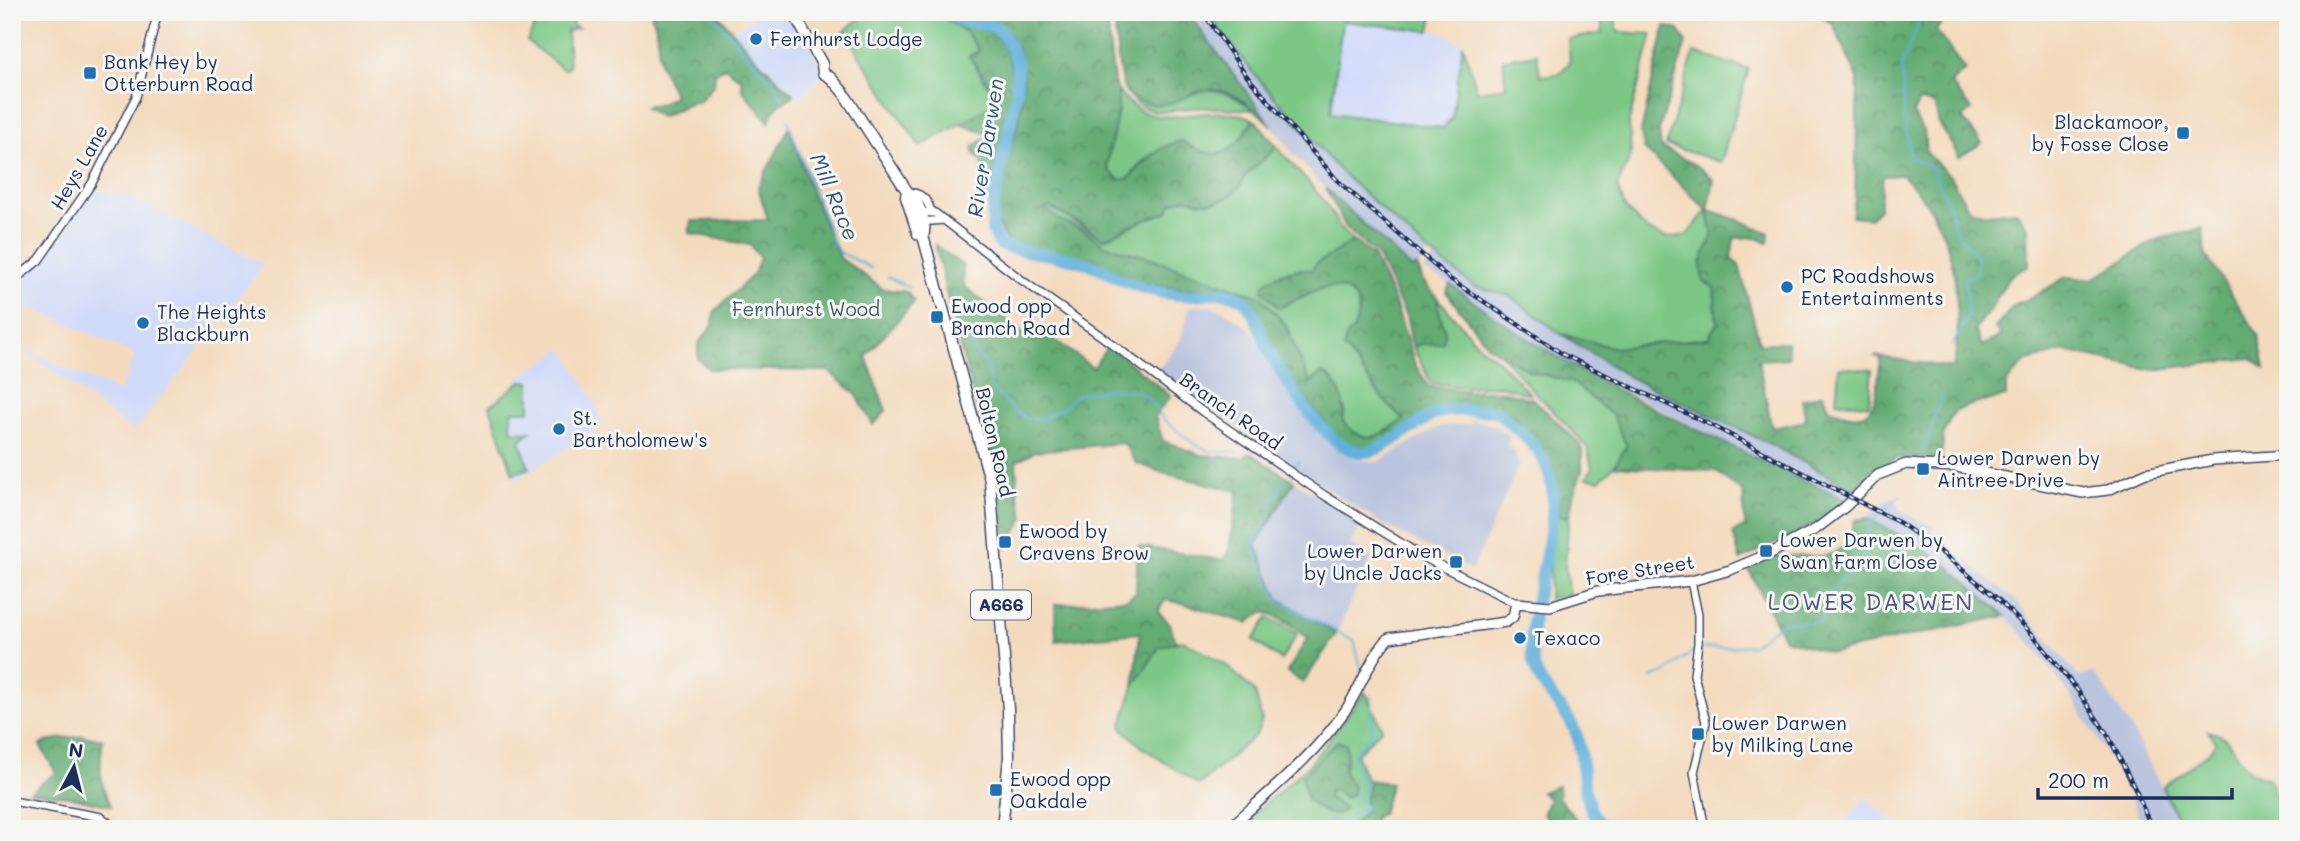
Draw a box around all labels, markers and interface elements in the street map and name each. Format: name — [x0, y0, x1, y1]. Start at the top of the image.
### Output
place label: Fernhurst Lodge — [770, 26, 923, 51]
marker: Fernhurst Lodge — [748, 31, 764, 47]
place label: Bank Hey by Otterburn Road — [104, 49, 253, 96]
marker: Bank Hey by Otterburn Road — [82, 65, 98, 81]
water label: River Darwen — [960, 76, 1009, 219]
place label: Blackamoor, by Fosse Close — [2032, 109, 2169, 156]
street label: Heys Lane — [44, 120, 113, 214]
marker: Blackamoor, by Fosse Close — [2175, 125, 2191, 141]
water label: Mill Race — [805, 149, 866, 244]
place label: PC Roadshows Entertainments — [1801, 263, 1944, 310]
marker: PC Roadshows Entertainments — [1779, 279, 1795, 295]
place label: Ewood opp Branch Road — [951, 293, 1070, 340]
park label: Fernhurst Wood — [732, 296, 880, 321]
place label: The Heights Blackburn — [157, 299, 267, 346]
marker: Ewood opp Branch Road — [929, 309, 945, 325]
marker: The Heights Blackburn — [135, 315, 151, 331]
street label: Branch Road — [1175, 366, 1287, 455]
street label: Bolton Road — [971, 385, 1020, 499]
place label: St. Bartholomew's — [573, 405, 708, 452]
marker: St. Bartholomew's — [551, 421, 567, 437]
place label: Lower Darwen by Aintree Drive — [1937, 445, 2100, 492]
marker: Lower Darwen by Aintree Drive — [1915, 461, 1931, 477]
place label: Ewood by Cravens Brow — [1019, 518, 1149, 565]
place label: Lower Darwen by Swan Farm Close — [1780, 527, 1943, 574]
marker: Ewood by Cravens Brow — [997, 534, 1013, 550]
place label: Lower Darwen by Uncle Jacks — [1304, 538, 1442, 585]
marker: Lower Darwen by Swan Farm Close — [1758, 543, 1774, 559]
street label: Fore Street — [1584, 549, 1696, 590]
marker: Lower Darwen by Uncle Jacks — [1448, 554, 1464, 570]
district label: LOWER DARWEN — [1768, 586, 1974, 616]
road number: A666 — [971, 590, 1031, 620]
place label: Texaco — [1534, 625, 1600, 650]
marker: Texaco — [1512, 630, 1528, 646]
place label: Lower Darwen by Milking Lane — [1712, 710, 1853, 757]
marker: Lower Darwen by Milking Lane — [1690, 726, 1706, 742]
north arrow — [38, 732, 108, 802]
text: N — [67, 736, 85, 763]
scale bar — [2038, 757, 2232, 801]
place label: Ewood opp Oakdale — [1010, 766, 1111, 813]
text: 200 m — [2048, 766, 2109, 793]
marker: Ewood opp Oakdale — [988, 782, 1004, 798]

